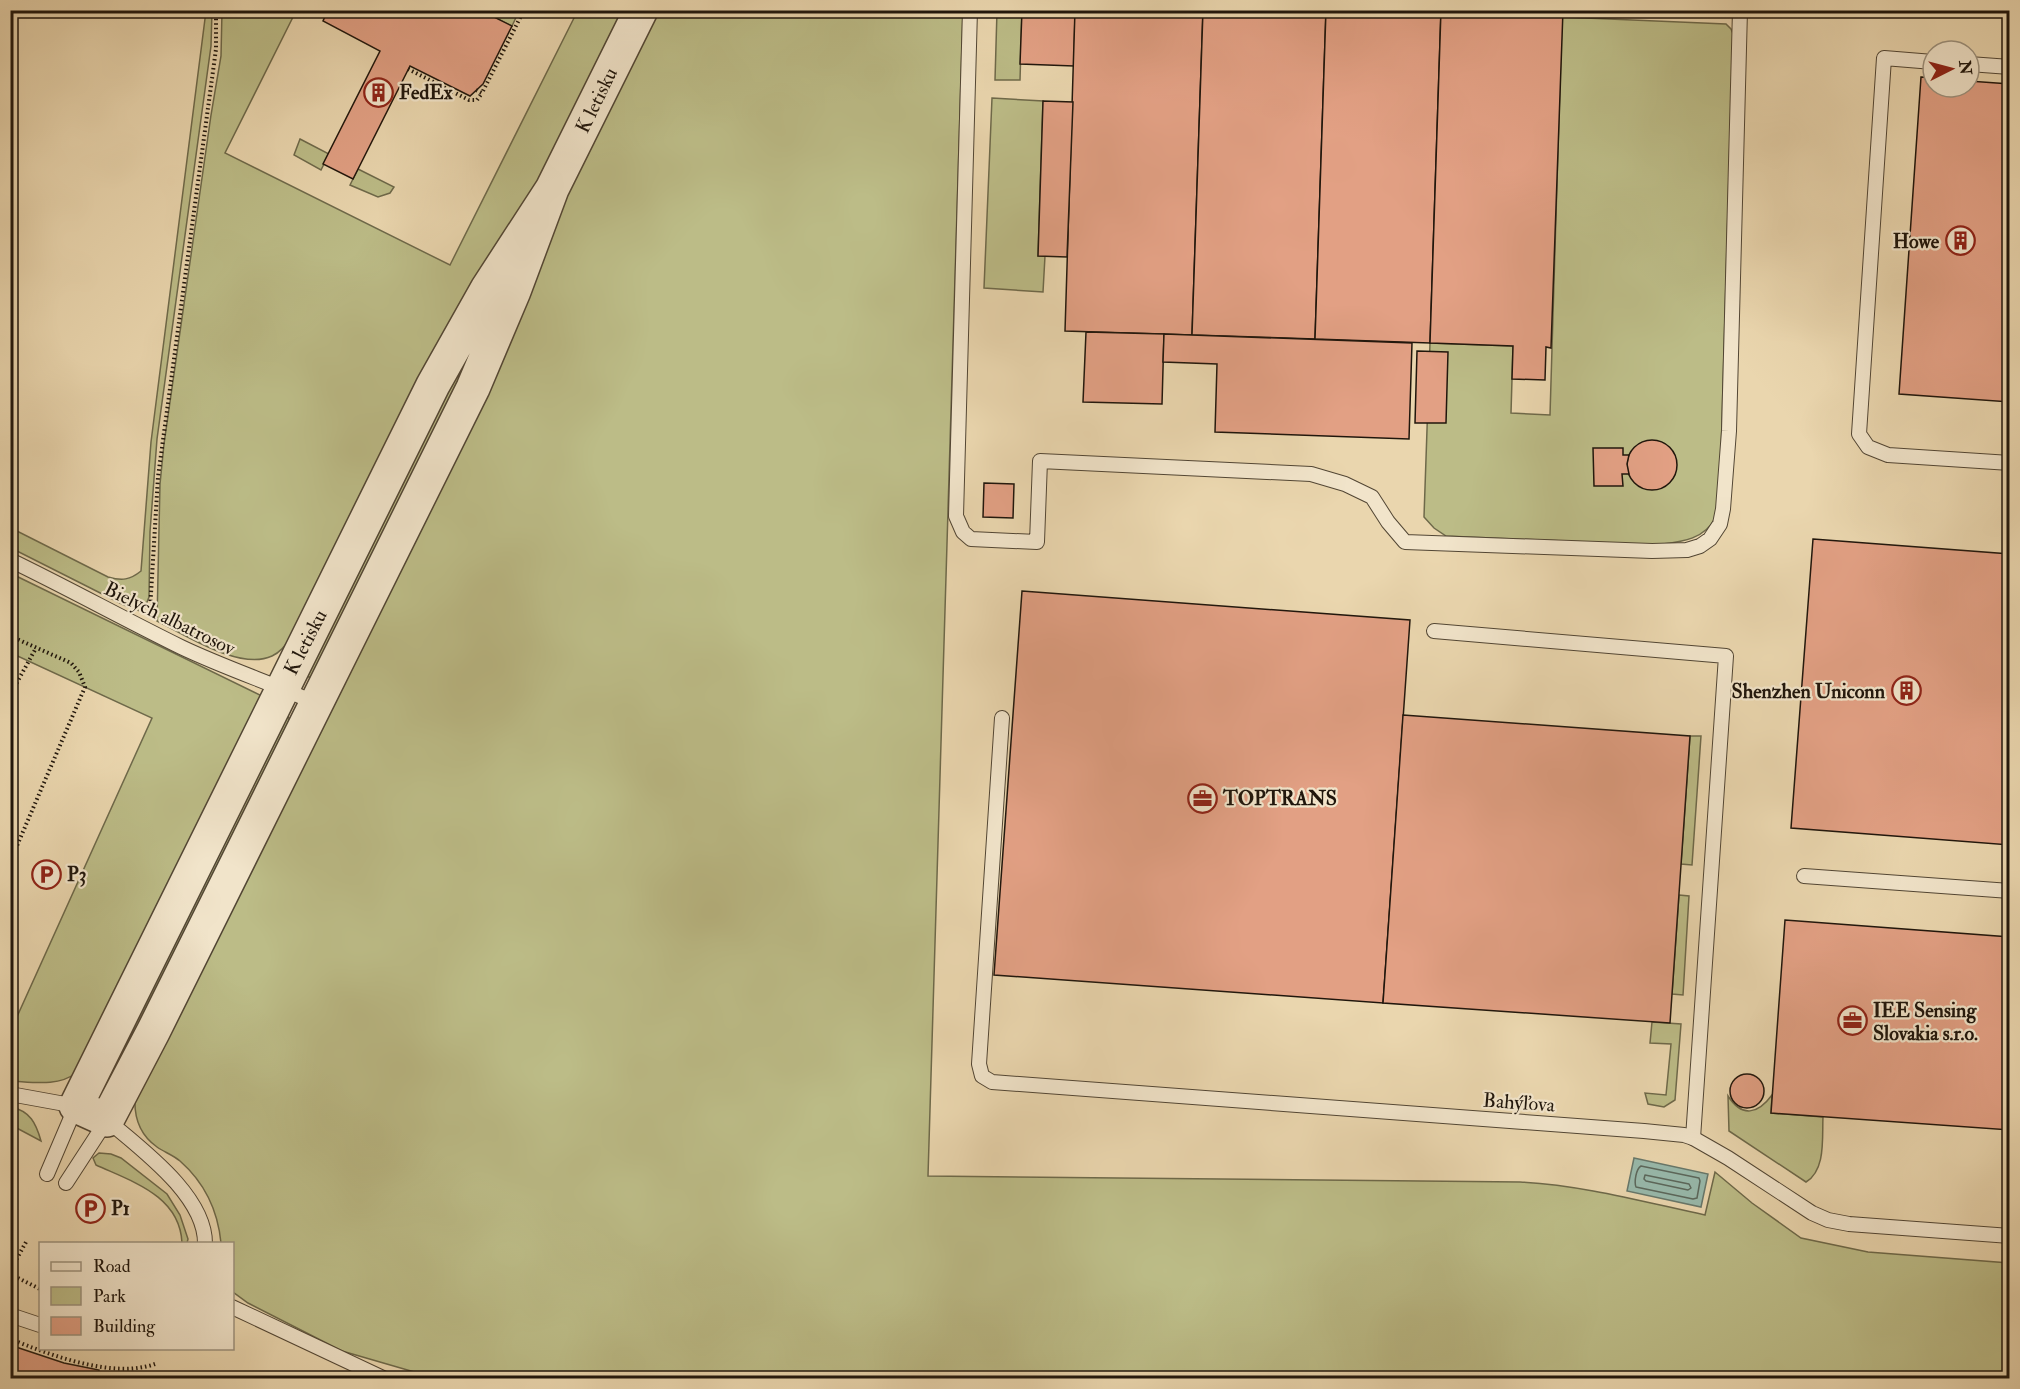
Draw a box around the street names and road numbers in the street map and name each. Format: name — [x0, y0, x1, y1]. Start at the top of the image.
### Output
street label: K letisku — [570, 63, 623, 137]
street label: Bielych albatrosov — [100, 576, 240, 661]
street label: K letisku — [278, 605, 332, 679]
street label: Bahýľova — [1482, 1088, 1557, 1118]

